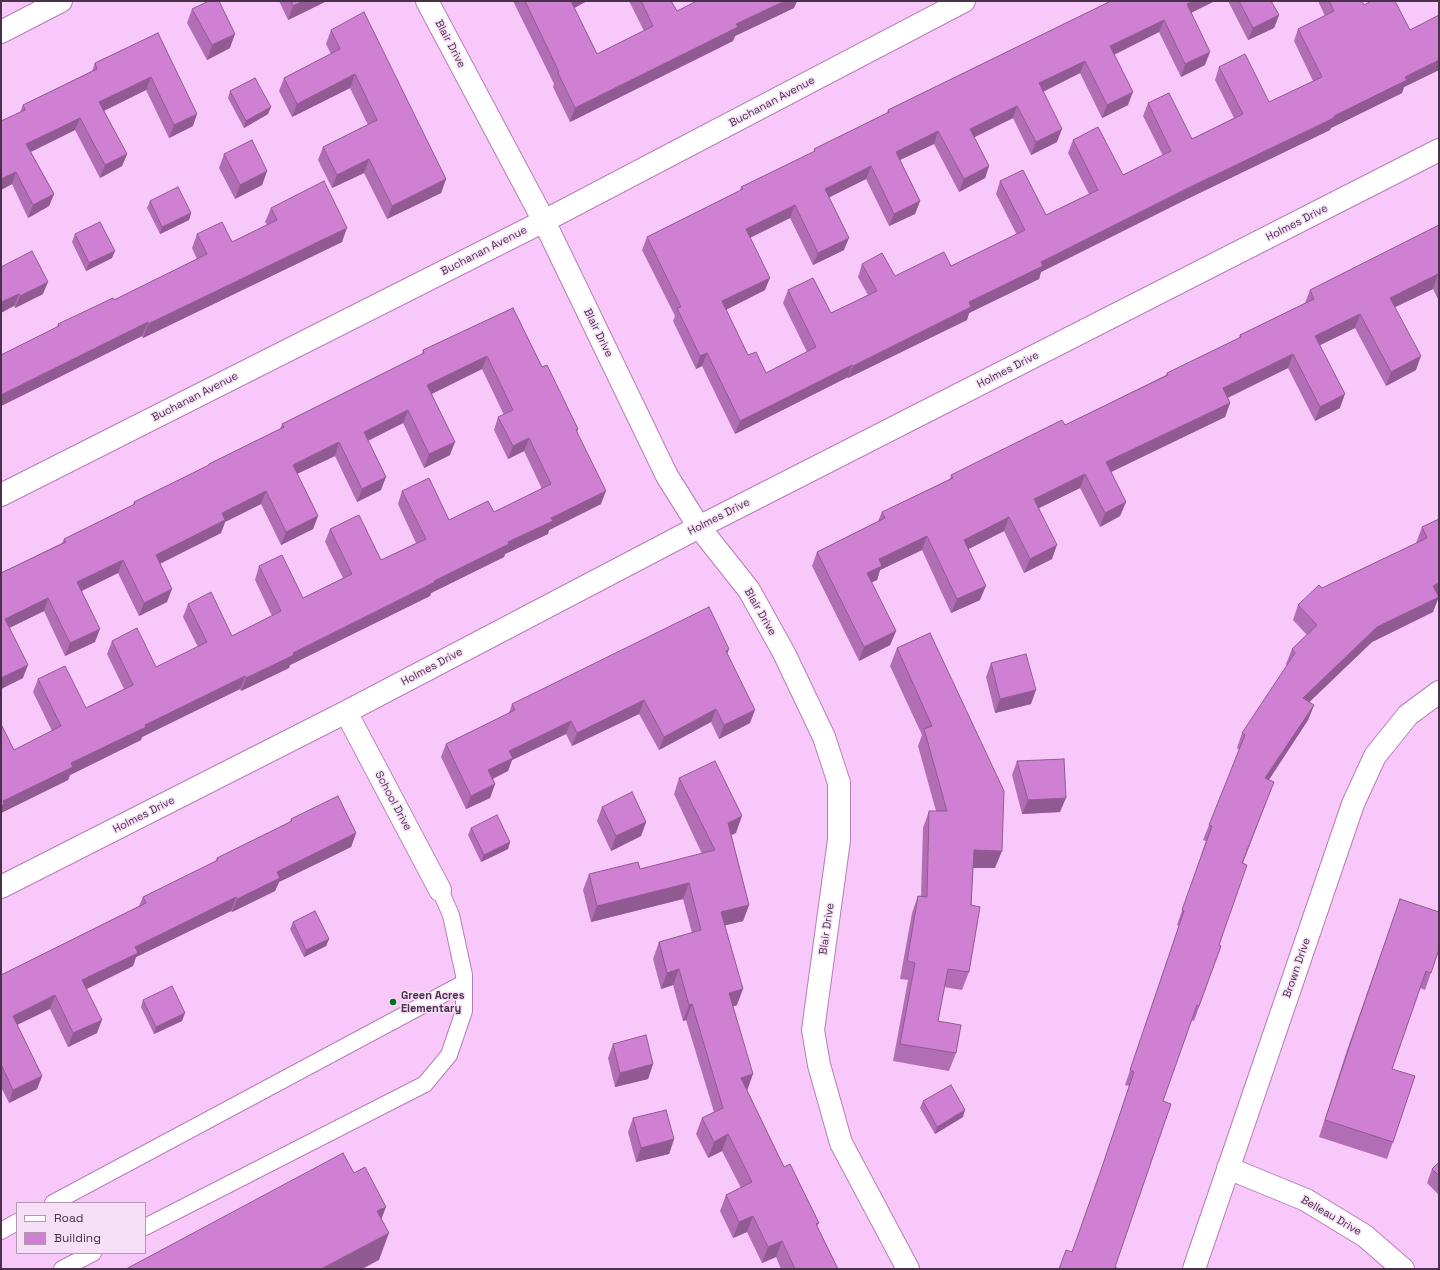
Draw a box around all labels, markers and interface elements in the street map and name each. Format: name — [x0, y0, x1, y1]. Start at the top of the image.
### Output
street label: Blair Drive — [432, 18, 468, 70]
street label: Buchanan Avenue — [727, 74, 817, 130]
street label: Holmes Drive — [1264, 202, 1330, 244]
street label: Buchanan Avenue — [439, 224, 529, 278]
street label: Blair Drive — [581, 307, 615, 359]
street label: Holmes Drive — [975, 349, 1041, 391]
street label: Buchanan Avenue — [150, 370, 240, 424]
street label: Holmes Drive — [686, 496, 752, 538]
street label: Blair Drive — [741, 586, 779, 638]
street label: Holmes Drive — [399, 645, 465, 689]
street label: School Drive — [372, 769, 414, 833]
street label: Holmes Drive — [111, 794, 177, 836]
street label: Blair Drive — [817, 902, 837, 956]
street label: Brown Drive — [1281, 936, 1313, 1000]
place label: Green Acres Elementary — [401, 989, 464, 1015]
marker: Green Acres Elementary — [388, 997, 398, 1007]
street label: Belleau Drive — [1298, 1193, 1364, 1239]
legend — [16, 1202, 146, 1254]
text: Road — [54, 1210, 83, 1226]
text: Building — [54, 1230, 101, 1246]

